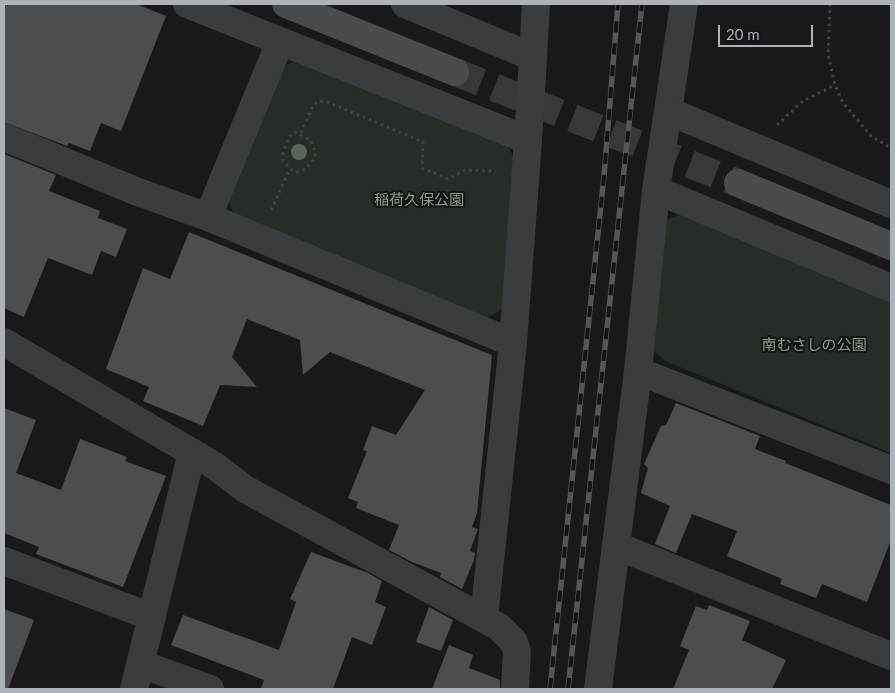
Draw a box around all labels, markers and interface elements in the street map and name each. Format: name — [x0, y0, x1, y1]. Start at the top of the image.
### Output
scale bar — [720, 15, 815, 47]
text: 20 m — [726, 25, 760, 43]
park label: 稲荷久保公園 — [374, 191, 464, 209]
park label: 南むさしの公園 — [762, 336, 866, 354]

